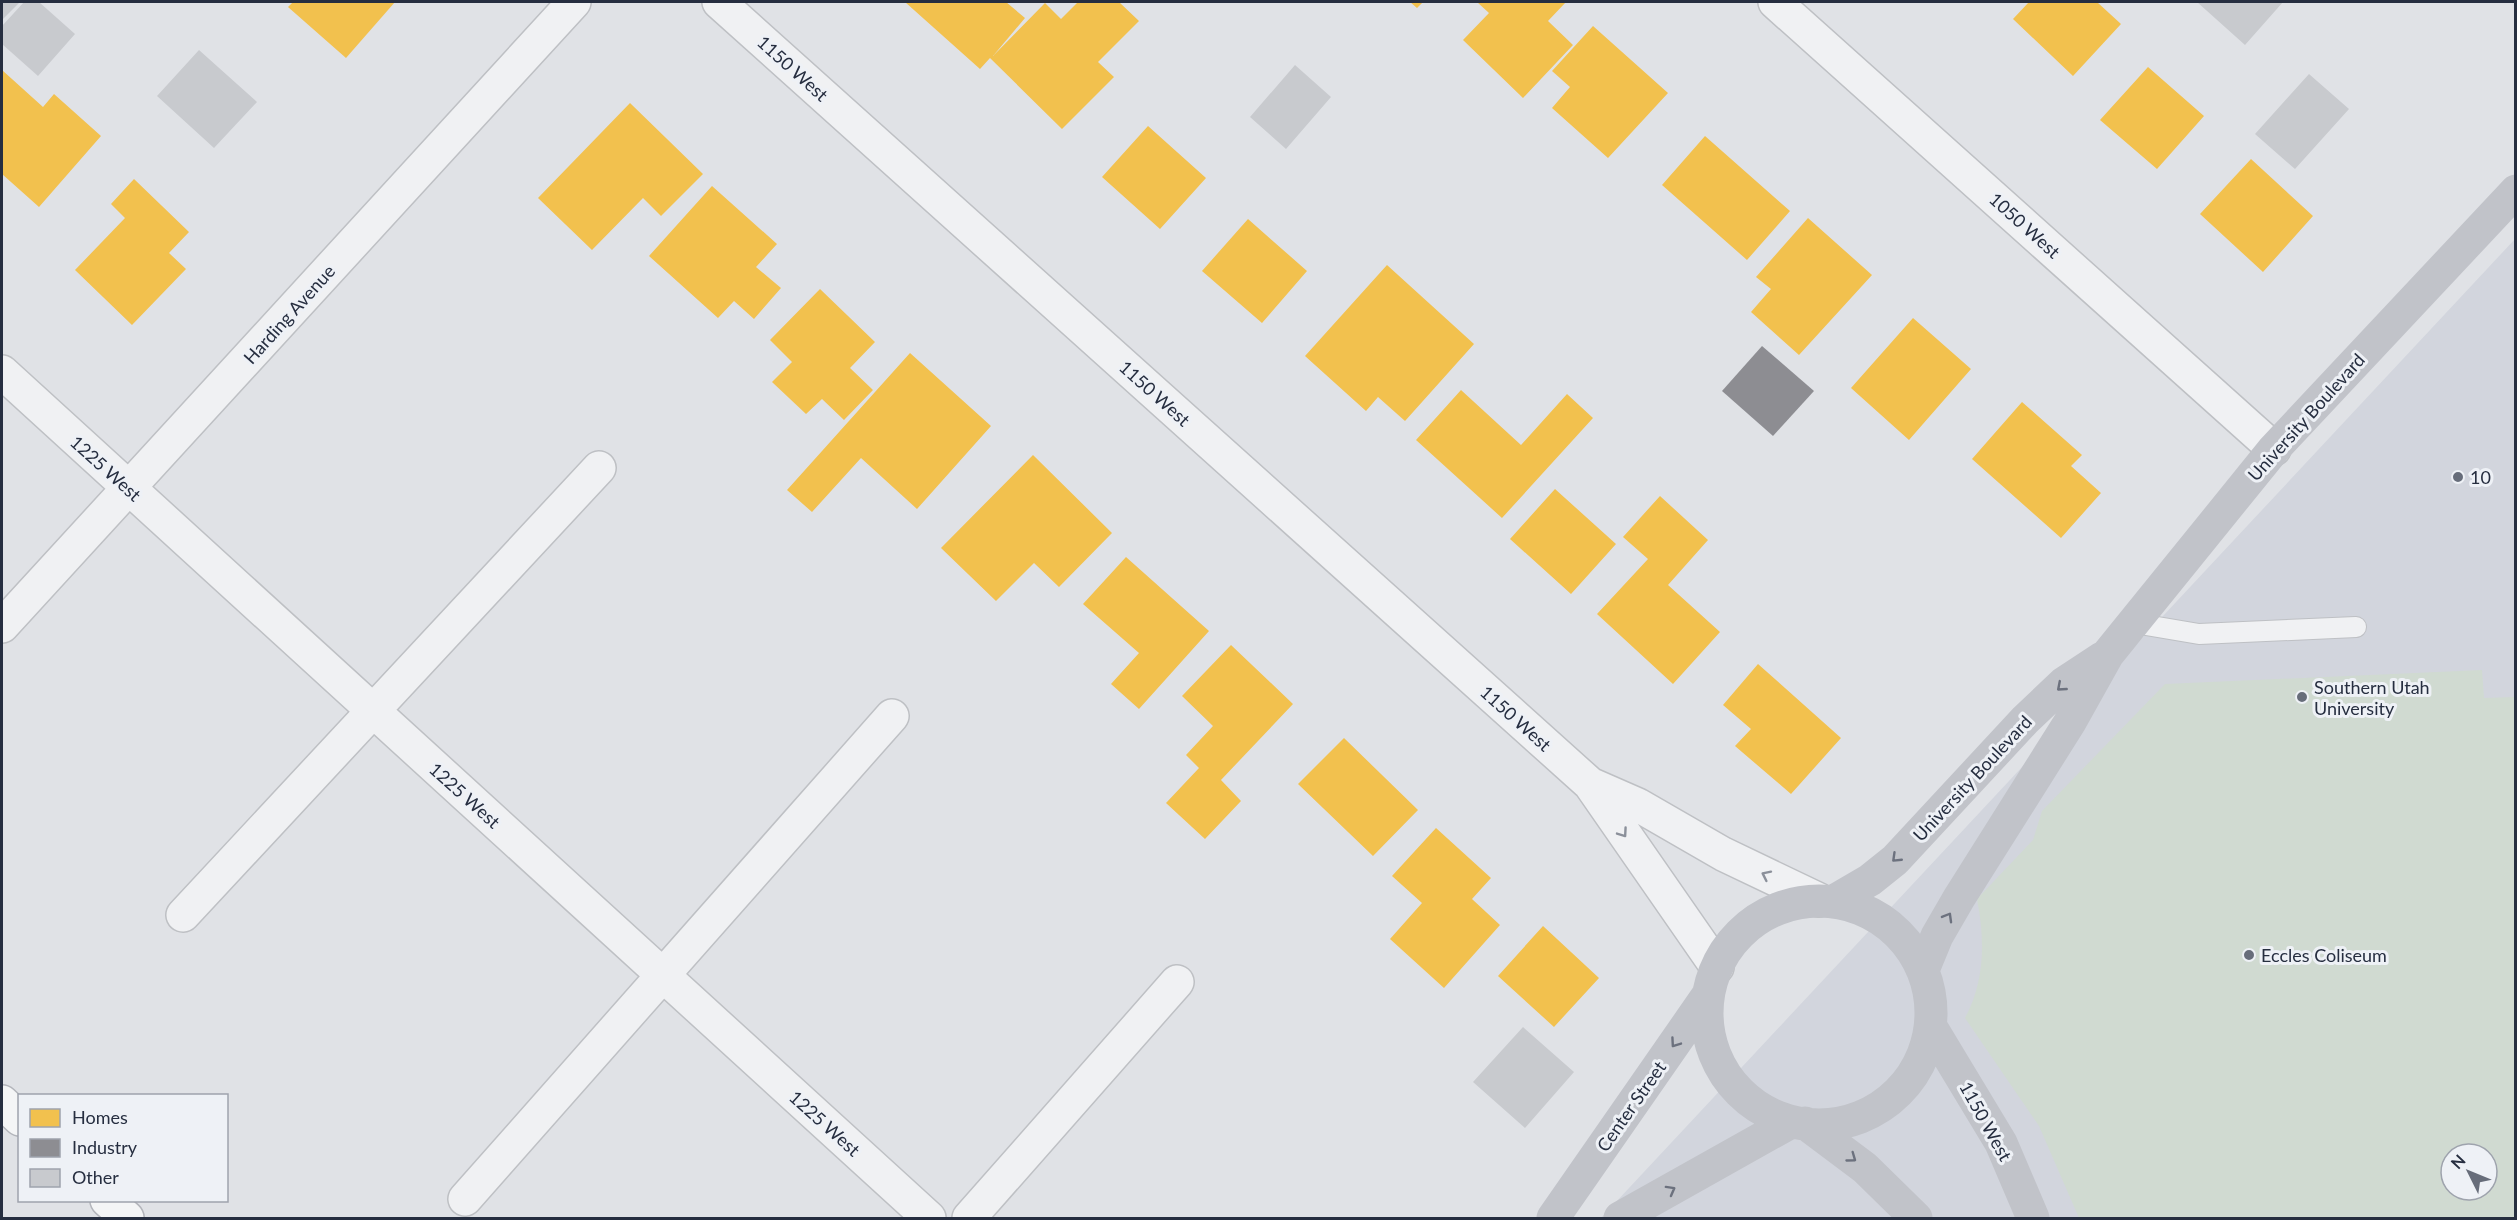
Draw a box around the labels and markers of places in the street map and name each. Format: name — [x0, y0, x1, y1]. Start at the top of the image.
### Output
place label: 10 — [2470, 466, 2491, 488]
marker: 10 — [2451, 470, 2465, 484]
place label: Southern Utah University — [2314, 676, 2430, 719]
marker: Southern Utah University — [2295, 690, 2309, 704]
place label: Eccles Coliseum — [2261, 944, 2387, 966]
marker: Eccles Coliseum — [2242, 948, 2256, 962]

